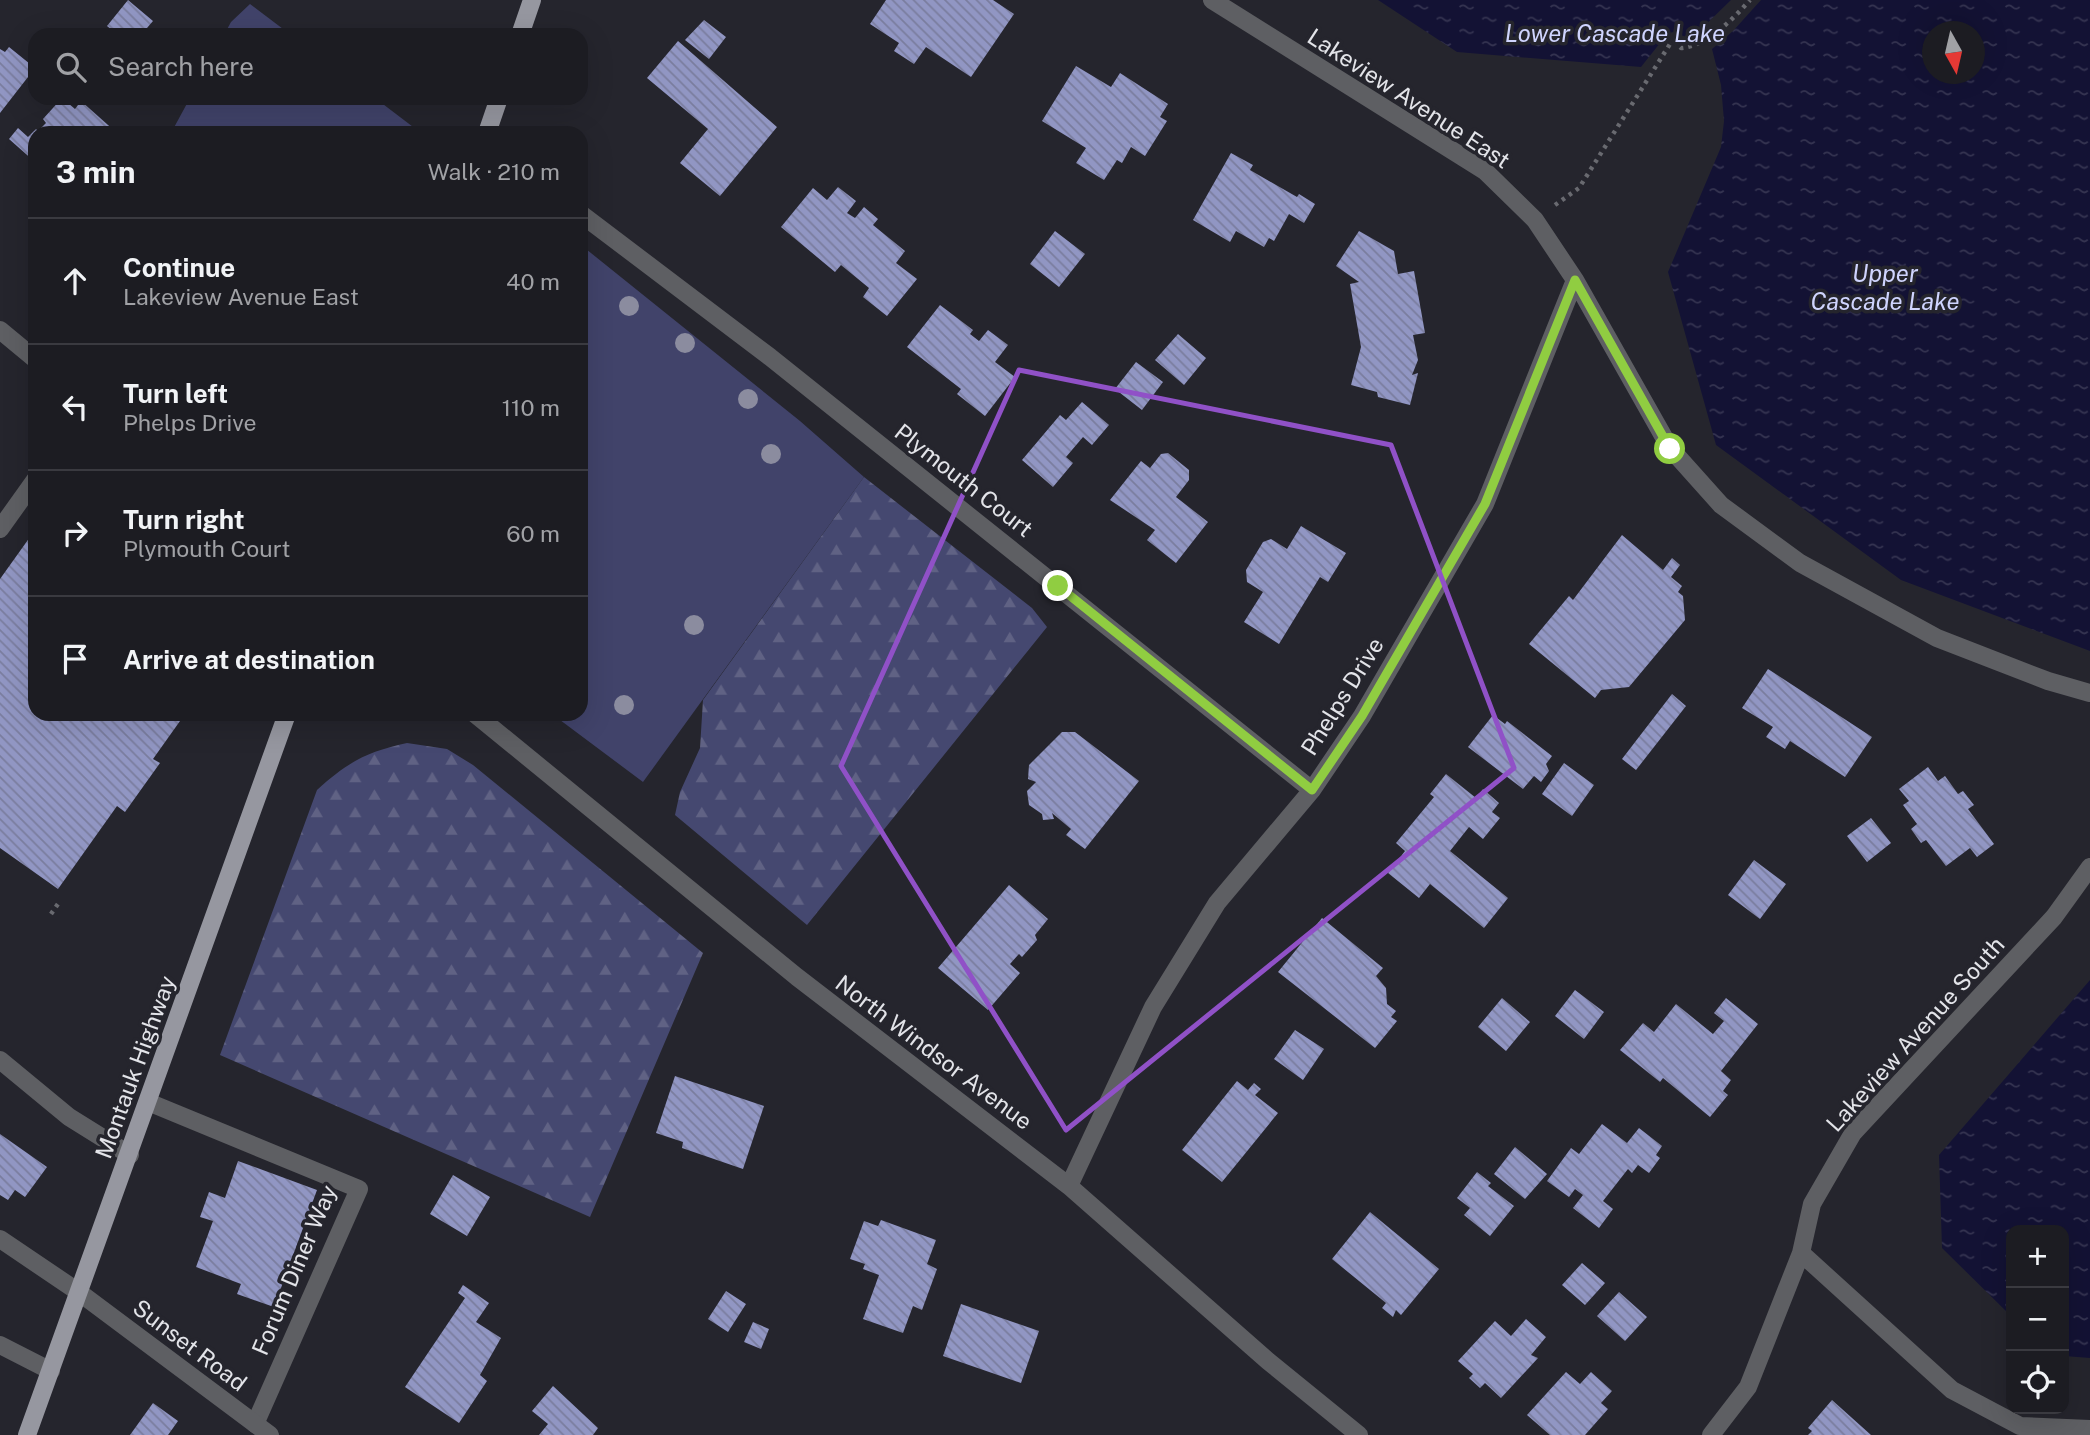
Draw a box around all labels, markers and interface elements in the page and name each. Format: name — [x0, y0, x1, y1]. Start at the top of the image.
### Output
water label: Lower Cascade Lake — [1505, 19, 1725, 47]
north arrow — [1922, 21, 1985, 84]
street label: Lakeview Avenue East — [1303, 22, 1515, 174]
search box — [28, 28, 588, 105]
icon: search — [52, 48, 90, 86]
text: Search here — [108, 51, 254, 82]
text: 3 min — [56, 154, 135, 190]
text: Walk · 210 m — [428, 158, 560, 185]
text: Continue — [123, 252, 235, 283]
water label: Upper Cascade Lake — [1810, 259, 1960, 315]
icon: ahead — [56, 262, 94, 300]
text: 40 m — [506, 268, 560, 295]
text: Lakeview Avenue East — [123, 283, 359, 310]
text: Turn left — [123, 378, 228, 409]
icon: left — [56, 388, 94, 426]
text: 110 m — [502, 394, 560, 421]
text: Phelps Drive — [123, 409, 257, 436]
street label: Plymouth Court — [890, 418, 1038, 542]
route start — [1654, 433, 1685, 464]
text: Turn right — [123, 504, 245, 535]
icon: right — [56, 514, 94, 552]
text: 60 m — [506, 520, 560, 547]
text: Plymouth Court — [123, 535, 290, 562]
route end — [1042, 570, 1073, 601]
street label: Phelps Drive — [1295, 632, 1389, 760]
icon: arrive — [56, 640, 94, 678]
text: Arrive at destination — [123, 644, 375, 675]
street label: Lakeview Avenue South — [1820, 931, 2010, 1137]
street label: North Windsor Avenue — [830, 969, 1038, 1135]
street label: Montauk Highway — [89, 972, 181, 1162]
street label: Forum Diner Way — [246, 1181, 342, 1359]
map controls — [2006, 1225, 2069, 1414]
button: + — [2006, 1225, 2069, 1288]
button: − — [2006, 1288, 2069, 1351]
street label: Sunset Road — [128, 1294, 252, 1396]
button: locate — [2006, 1351, 2069, 1414]

